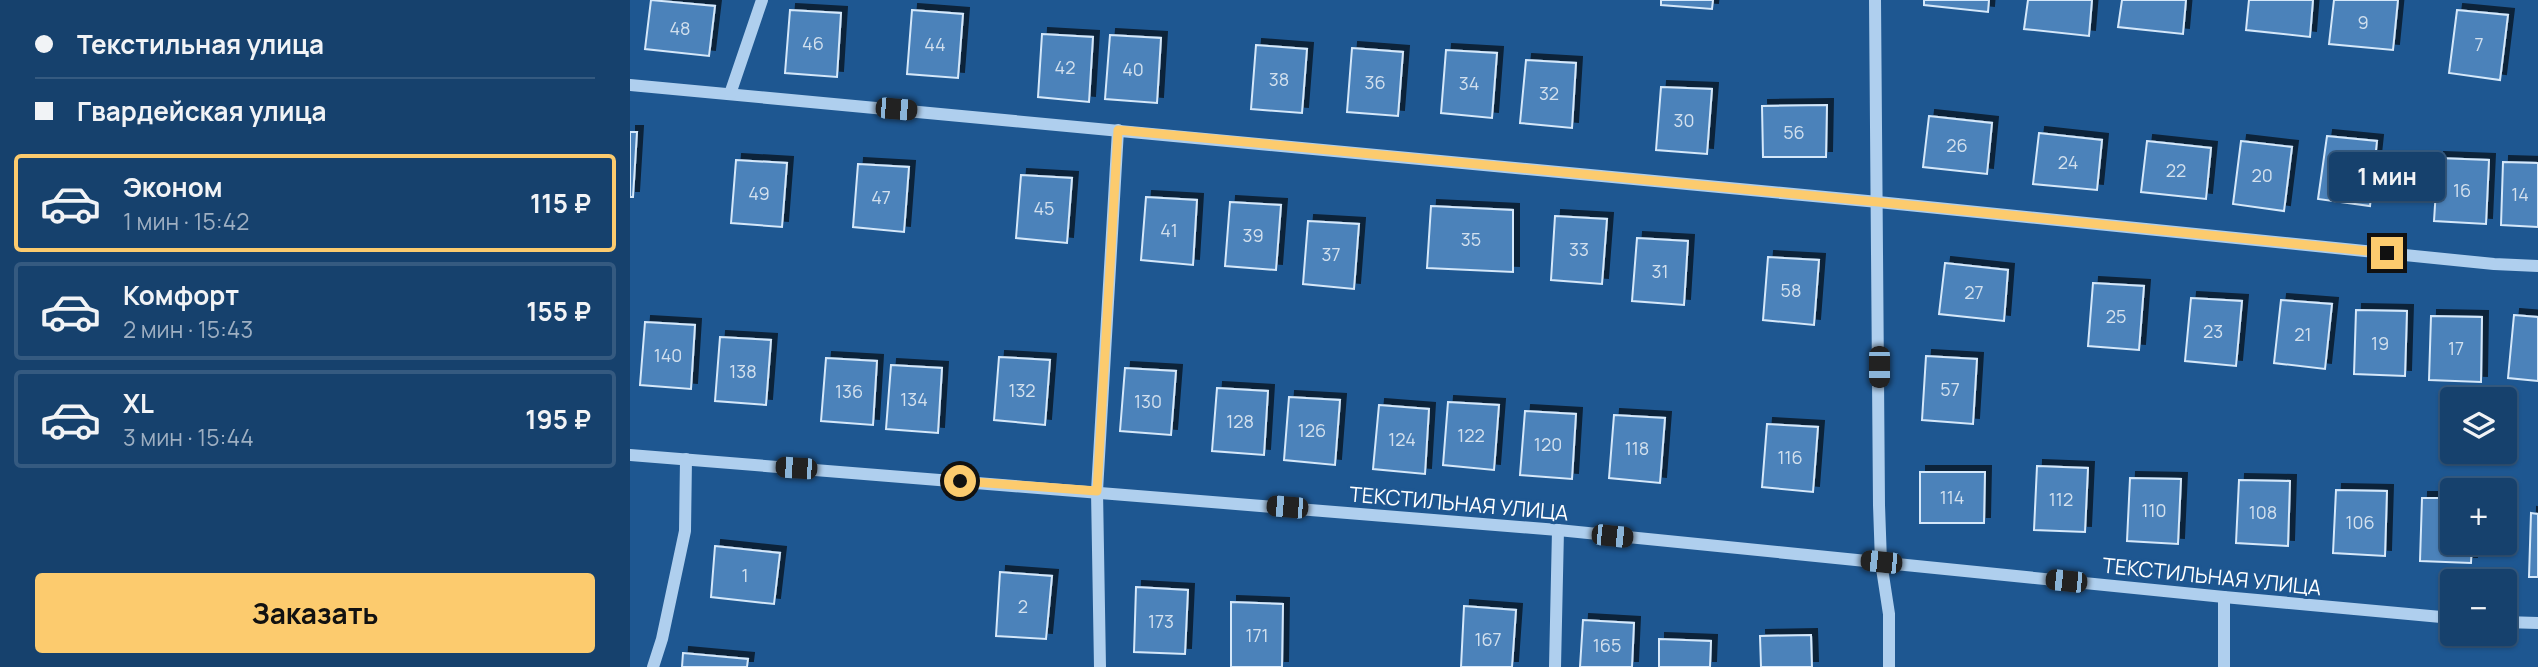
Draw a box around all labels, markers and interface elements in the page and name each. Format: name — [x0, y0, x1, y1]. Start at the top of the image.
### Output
house number: 9 — [2357, 10, 2369, 34]
house number: 48 — [669, 16, 691, 40]
text: Текстильная улица — [77, 26, 324, 62]
house number: 46 — [802, 31, 824, 55]
house number: 44 — [924, 32, 946, 56]
house number: 7 — [2474, 32, 2484, 56]
house number: 42 — [1055, 55, 1075, 79]
house number: 40 — [1122, 57, 1144, 81]
house number: 38 — [1269, 67, 1289, 91]
house number: 36 — [1364, 70, 1386, 94]
house number: 34 — [1459, 71, 1479, 95]
house number: 32 — [1539, 81, 1559, 105]
text: Гвардейская улица — [77, 93, 326, 129]
car — [875, 97, 918, 121]
house number: 30 — [1674, 108, 1694, 132]
house number: 56 — [1783, 120, 1805, 144]
house number: 26 — [1946, 133, 1968, 157]
house number: 24 — [2058, 150, 2078, 174]
callout: 1 мин — [2329, 152, 2445, 201]
house number: 22 — [2166, 158, 2186, 182]
text: 1 мин — [2357, 160, 2417, 192]
house number: 20 — [2251, 163, 2273, 187]
text: Эконом — [123, 169, 223, 205]
icon: car — [39, 172, 102, 235]
house number: 16 — [2453, 178, 2471, 202]
house number: 49 — [748, 181, 770, 205]
house number: 14 — [2511, 182, 2529, 206]
text: 115 ₽ — [530, 185, 591, 221]
house number: 47 — [871, 185, 891, 209]
house number: 45 — [1033, 196, 1055, 220]
text: 1 мин · 15:42 — [123, 205, 249, 237]
house number: 41 — [1160, 218, 1178, 242]
house number: 39 — [1242, 223, 1264, 247]
house number: 35 — [1461, 227, 1481, 251]
house number: 33 — [1569, 237, 1589, 261]
route end — [2371, 237, 2403, 269]
house number: 37 — [1322, 242, 1341, 266]
house number: 31 — [1652, 259, 1668, 283]
text: Комфорт — [123, 277, 239, 313]
house number: 58 — [1781, 278, 1801, 302]
icon: car — [39, 280, 102, 343]
house number: 27 — [1964, 280, 1984, 304]
text: 155 ₽ — [526, 293, 591, 329]
house number: 25 — [2106, 304, 2126, 328]
text: 2 мин · 15:43 — [123, 313, 253, 345]
house number: 23 — [2203, 319, 2223, 343]
house number: 21 — [2294, 322, 2312, 346]
house number: 19 — [2371, 331, 2389, 355]
house number: 17 — [2448, 336, 2464, 360]
house number: 140 — [654, 343, 682, 367]
car — [1869, 346, 1890, 388]
house number: 138 — [729, 359, 757, 383]
house number: 57 — [1940, 377, 1960, 401]
house number: 132 — [1008, 378, 1036, 402]
house number: 136 — [835, 379, 863, 403]
text: XL — [123, 385, 154, 421]
house number: 134 — [900, 387, 928, 411]
map controls — [2440, 387, 2517, 646]
button: layers — [2440, 387, 2517, 464]
icon: car — [39, 388, 102, 451]
house number: 130 — [1134, 389, 1162, 413]
text: 195 ₽ — [525, 401, 591, 437]
house number: 128 — [1226, 409, 1254, 433]
house number: 126 — [1298, 418, 1326, 442]
text: 3 мин · 15:44 — [123, 421, 254, 453]
house number: 122 — [1457, 423, 1485, 447]
house number: 124 — [1388, 427, 1416, 451]
house number: 120 — [1534, 432, 1562, 456]
house number: 118 — [1625, 436, 1649, 460]
house number: 116 — [1777, 445, 1803, 469]
car — [775, 456, 818, 480]
route start — [944, 465, 976, 497]
button: + — [2440, 478, 2517, 555]
street label: ТЕКСТИЛЬНАЯ УЛИЦА — [1348, 479, 1570, 527]
house number: 114 — [1940, 485, 1964, 509]
house number: 112 — [2049, 487, 2073, 511]
car — [1266, 495, 1309, 519]
house number: 110 — [2141, 498, 2167, 522]
house number: 108 — [2249, 500, 2277, 524]
house number: 106 — [2345, 510, 2375, 534]
car — [1591, 523, 1634, 549]
car — [1860, 549, 1903, 575]
street label: ТЕКСТИЛЬНАЯ УЛИЦА — [2101, 551, 2323, 601]
house number: 1 — [741, 563, 749, 587]
car — [2045, 568, 2088, 594]
button: − — [2440, 569, 2517, 646]
button: Заказать — [35, 573, 595, 653]
house number: 2 — [1018, 594, 1028, 618]
house number: 173 — [1148, 609, 1174, 633]
house number: 171 — [1245, 623, 1269, 647]
house number: 167 — [1474, 627, 1502, 651]
house number: 165 — [1593, 633, 1621, 657]

